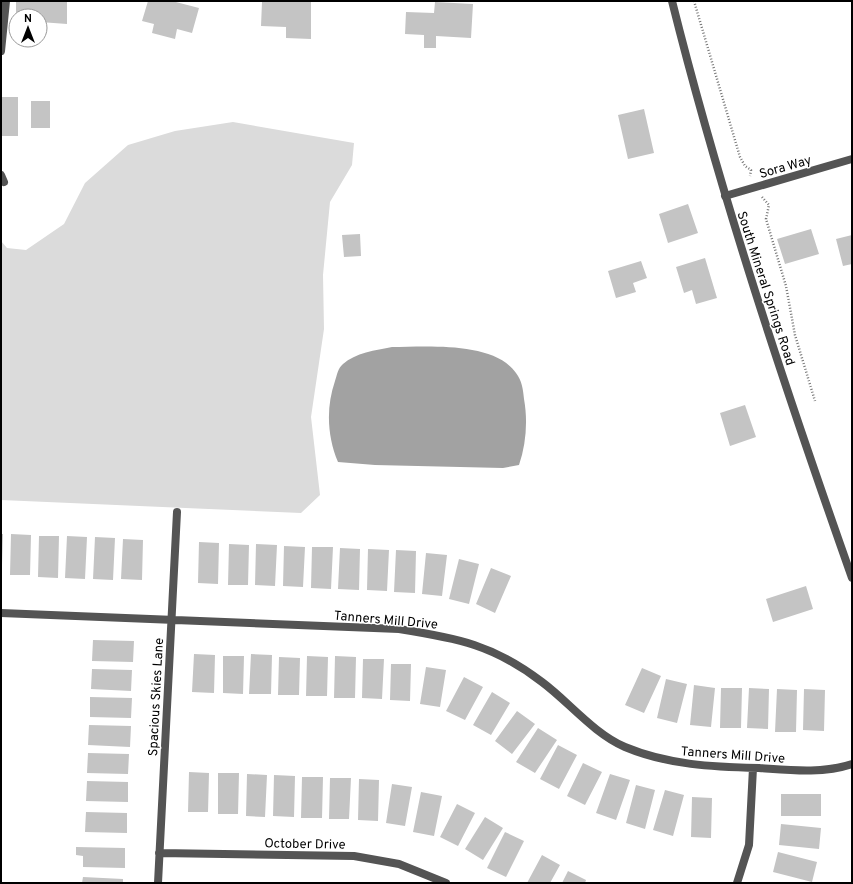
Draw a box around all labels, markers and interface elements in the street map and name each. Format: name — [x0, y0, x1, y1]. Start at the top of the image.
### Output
north arrow — [8, 8, 48, 48]
text: N — [24, 12, 32, 26]
street label: Sora Way — [758, 153, 814, 183]
street label: South Mineral Springs Road — [733, 210, 798, 368]
street label: Tanners Mill Drive — [333, 608, 439, 634]
street label: Spacious Skies Lane — [146, 637, 168, 757]
street label: Tanners Mill Drive — [680, 744, 785, 768]
street label: October Drive — [264, 836, 346, 854]

